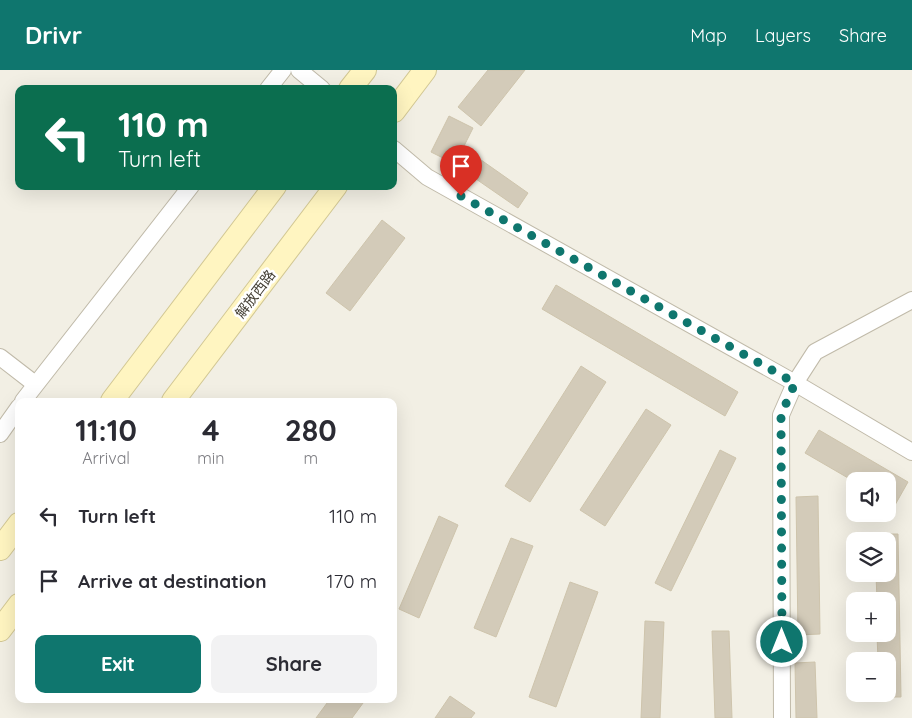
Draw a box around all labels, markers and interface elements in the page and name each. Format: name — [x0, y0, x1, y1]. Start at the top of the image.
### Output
text: Drivr — [25, 20, 82, 50]
text: Map — [690, 24, 727, 47]
text: Layers — [755, 24, 811, 47]
text: Share — [839, 24, 887, 47]
text: 110 m — [118, 102, 209, 146]
icon: left — [35, 105, 100, 170]
text: Turn left — [118, 145, 201, 173]
pin — [440, 145, 482, 196]
icon: arrive — [447, 152, 475, 180]
street label: 解放西路 — [231, 266, 279, 322]
text: 11:10 — [75, 411, 137, 449]
text: 4 — [202, 411, 220, 449]
text: 280 — [285, 411, 337, 449]
text: Arrival — [82, 448, 130, 468]
text: min — [197, 448, 224, 468]
text: m — [303, 448, 318, 468]
map controls — [846, 472, 896, 702]
button: sound — [846, 472, 896, 522]
icon: left — [35, 502, 63, 530]
text: Turn left — [78, 504, 156, 528]
text: 110 m — [329, 504, 377, 528]
button: layers — [846, 532, 896, 582]
icon: arrive — [35, 567, 63, 595]
text: Arrive at destination — [78, 569, 267, 593]
text: 170 m — [326, 569, 377, 593]
button: + — [846, 592, 896, 642]
position arrow — [755, 615, 807, 667]
button: Exit — [35, 635, 201, 693]
button: Share — [211, 635, 377, 693]
button: − — [846, 652, 896, 702]

